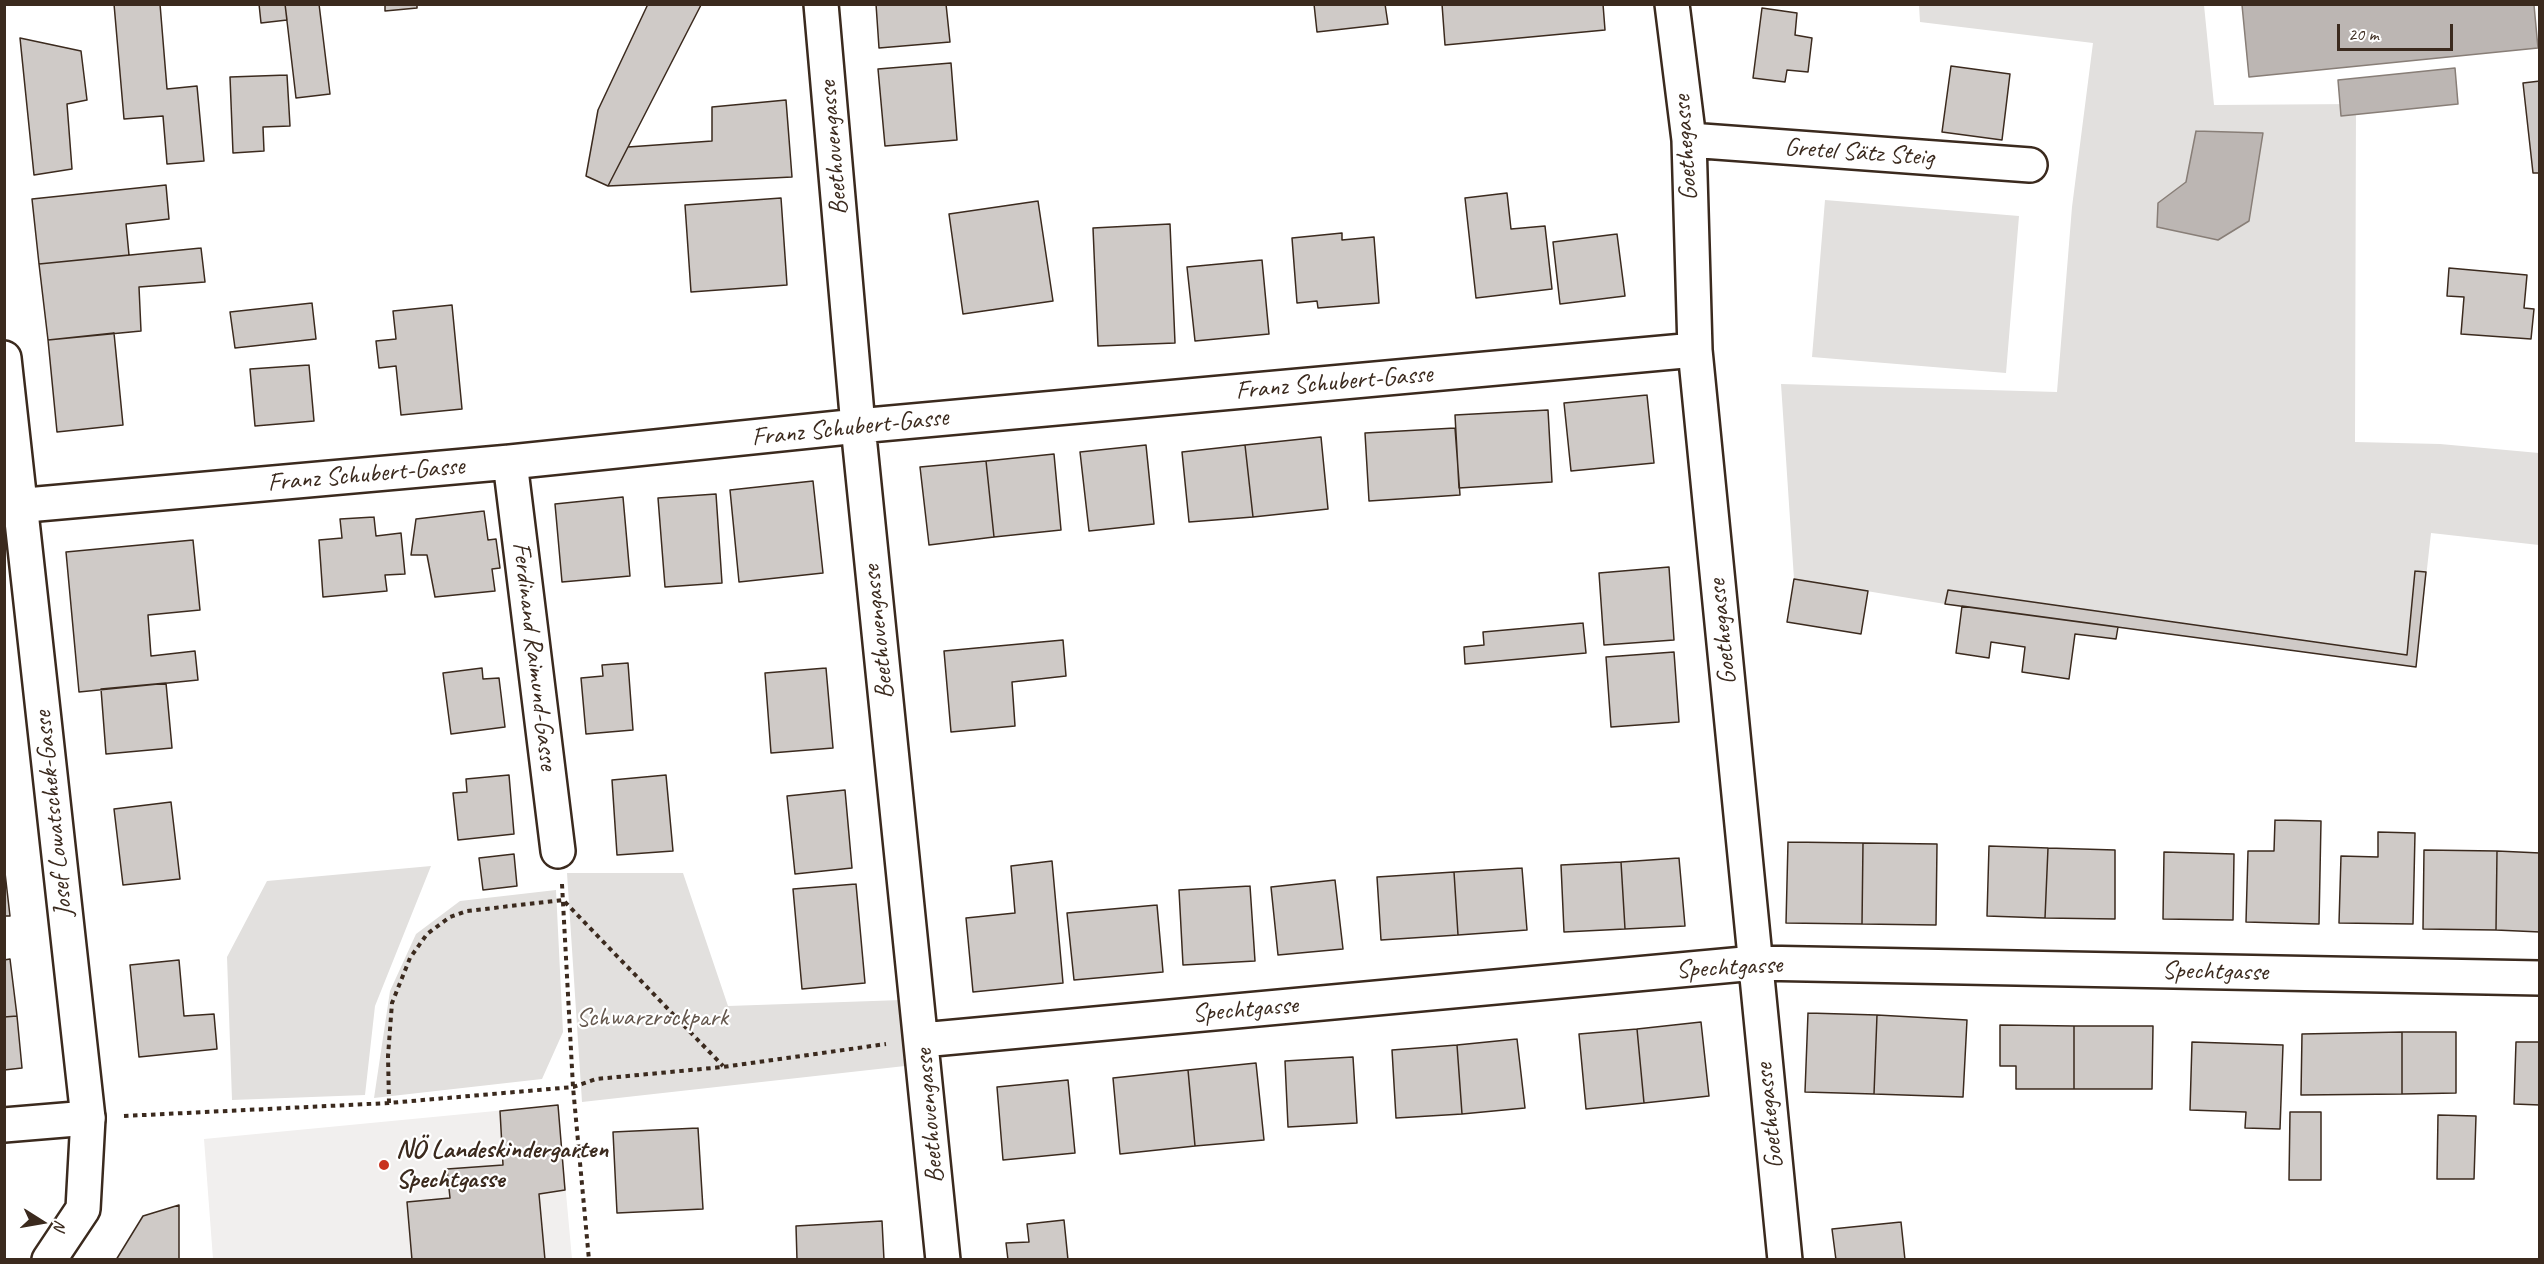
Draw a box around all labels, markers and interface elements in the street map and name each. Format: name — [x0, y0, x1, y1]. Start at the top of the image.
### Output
scale bar — [2340, 12, 2456, 50]
text: 20 m — [2348, 23, 2379, 45]
street label: Beethovengasse — [813, 80, 855, 216]
street label: Goethegasse — [1667, 94, 1705, 202]
street label: Gretel Sätz Steig — [1783, 132, 1935, 174]
street label: Franz Schubert-Gasse — [1234, 359, 1434, 407]
street label: Franz Schubert-Gasse — [750, 402, 950, 454]
street label: Franz Schubert-Gasse — [266, 451, 466, 499]
street label: Ferdinand Raimund-Gasse — [505, 540, 563, 772]
street label: Beethovengasse — [856, 563, 902, 701]
street label: Goethegasse — [1702, 578, 1744, 686]
street label: Josef Lowatschek-Gasse — [28, 709, 80, 919]
street label: Spechtgasse — [1675, 950, 1783, 986]
street label: Spechtgasse — [2162, 955, 2268, 989]
street label: Spechtgasse — [1191, 990, 1299, 1030]
park label: Schwarzrockpark — [576, 1002, 728, 1034]
street label: Beethovengasse — [909, 1048, 951, 1184]
street label: Goethegasse — [1749, 1062, 1791, 1170]
place label: NÖ Landeskindergarten Spechtgasse — [396, 1134, 608, 1196]
marker: NÖ Landeskindergarten Spechtgasse — [377, 1158, 391, 1172]
north arrow — [12, 1192, 72, 1252]
text: N — [49, 1219, 70, 1232]

